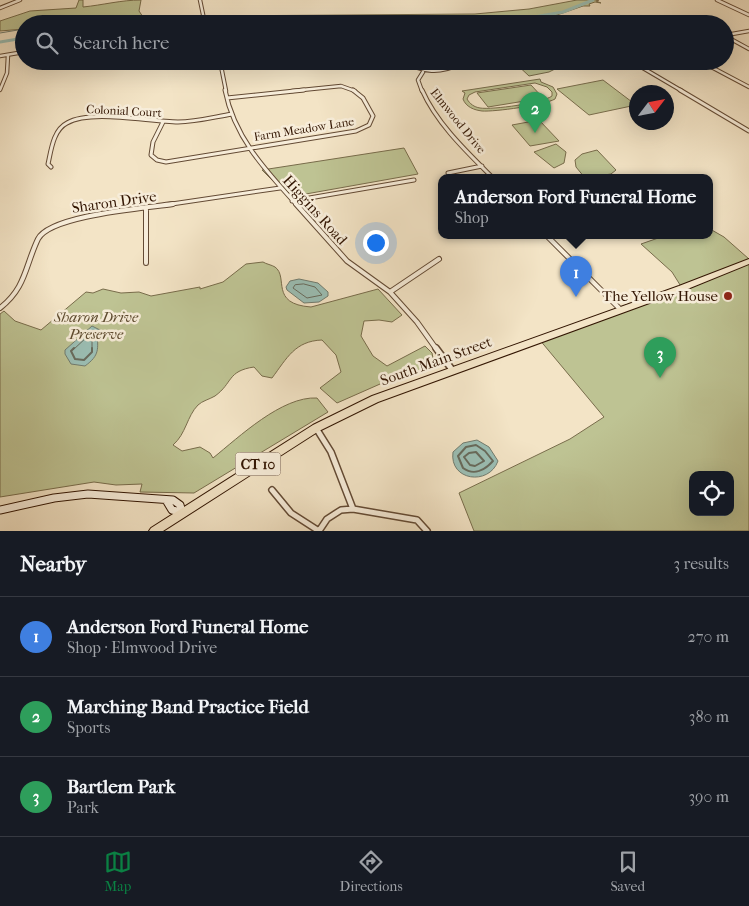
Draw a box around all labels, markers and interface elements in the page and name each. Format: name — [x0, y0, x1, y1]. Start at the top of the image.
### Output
search box — [15, 15, 734, 70]
icon: search — [33, 29, 61, 57]
text: Search here — [73, 32, 169, 54]
north arrow — [629, 85, 674, 130]
street label: Elmwood Drive — [427, 86, 489, 156]
pin: 2 — [519, 92, 551, 133]
street label: Colonial Court — [86, 102, 163, 120]
street label: Farm Meadow Lane — [253, 114, 355, 144]
street label: Higgins Road — [279, 171, 352, 249]
popup — [438, 174, 713, 239]
text: Anderson Ford Funeral Home — [455, 186, 696, 208]
street label: Sharon Drive — [70, 187, 158, 217]
text: Shop — [455, 208, 489, 227]
your location — [363, 230, 389, 256]
pin: 1 — [560, 256, 592, 297]
place label: The Yellow House — [602, 287, 719, 305]
marker: The Yellow House — [722, 290, 734, 302]
park label: Sharon Drive Preserve — [53, 308, 139, 343]
street label: South Main Street — [378, 332, 495, 390]
pin: 3 — [644, 337, 676, 378]
road number: CT 10 — [236, 452, 280, 476]
map controls — [689, 471, 734, 516]
button: locate — [689, 471, 734, 516]
text: Nearby — [20, 552, 86, 576]
text: 3 results — [673, 554, 729, 573]
text: Anderson Ford Funeral Home — [67, 616, 309, 638]
text: 1 — [33, 627, 39, 646]
text: 270 m — [688, 627, 729, 646]
text: Shop · Elmwood Drive — [67, 638, 217, 657]
text: Marching Band Practice Field — [67, 696, 309, 718]
text: 2 — [32, 707, 40, 726]
text: 380 m — [689, 707, 729, 726]
text: Sports — [67, 718, 110, 737]
text: Bartlem Park — [67, 776, 175, 798]
text: 3 — [33, 787, 39, 806]
text: 390 m — [688, 787, 729, 806]
text: Park — [67, 798, 99, 817]
tab: Map — [104, 848, 132, 895]
tab: Directions — [340, 848, 403, 895]
tab: Saved — [610, 848, 645, 895]

